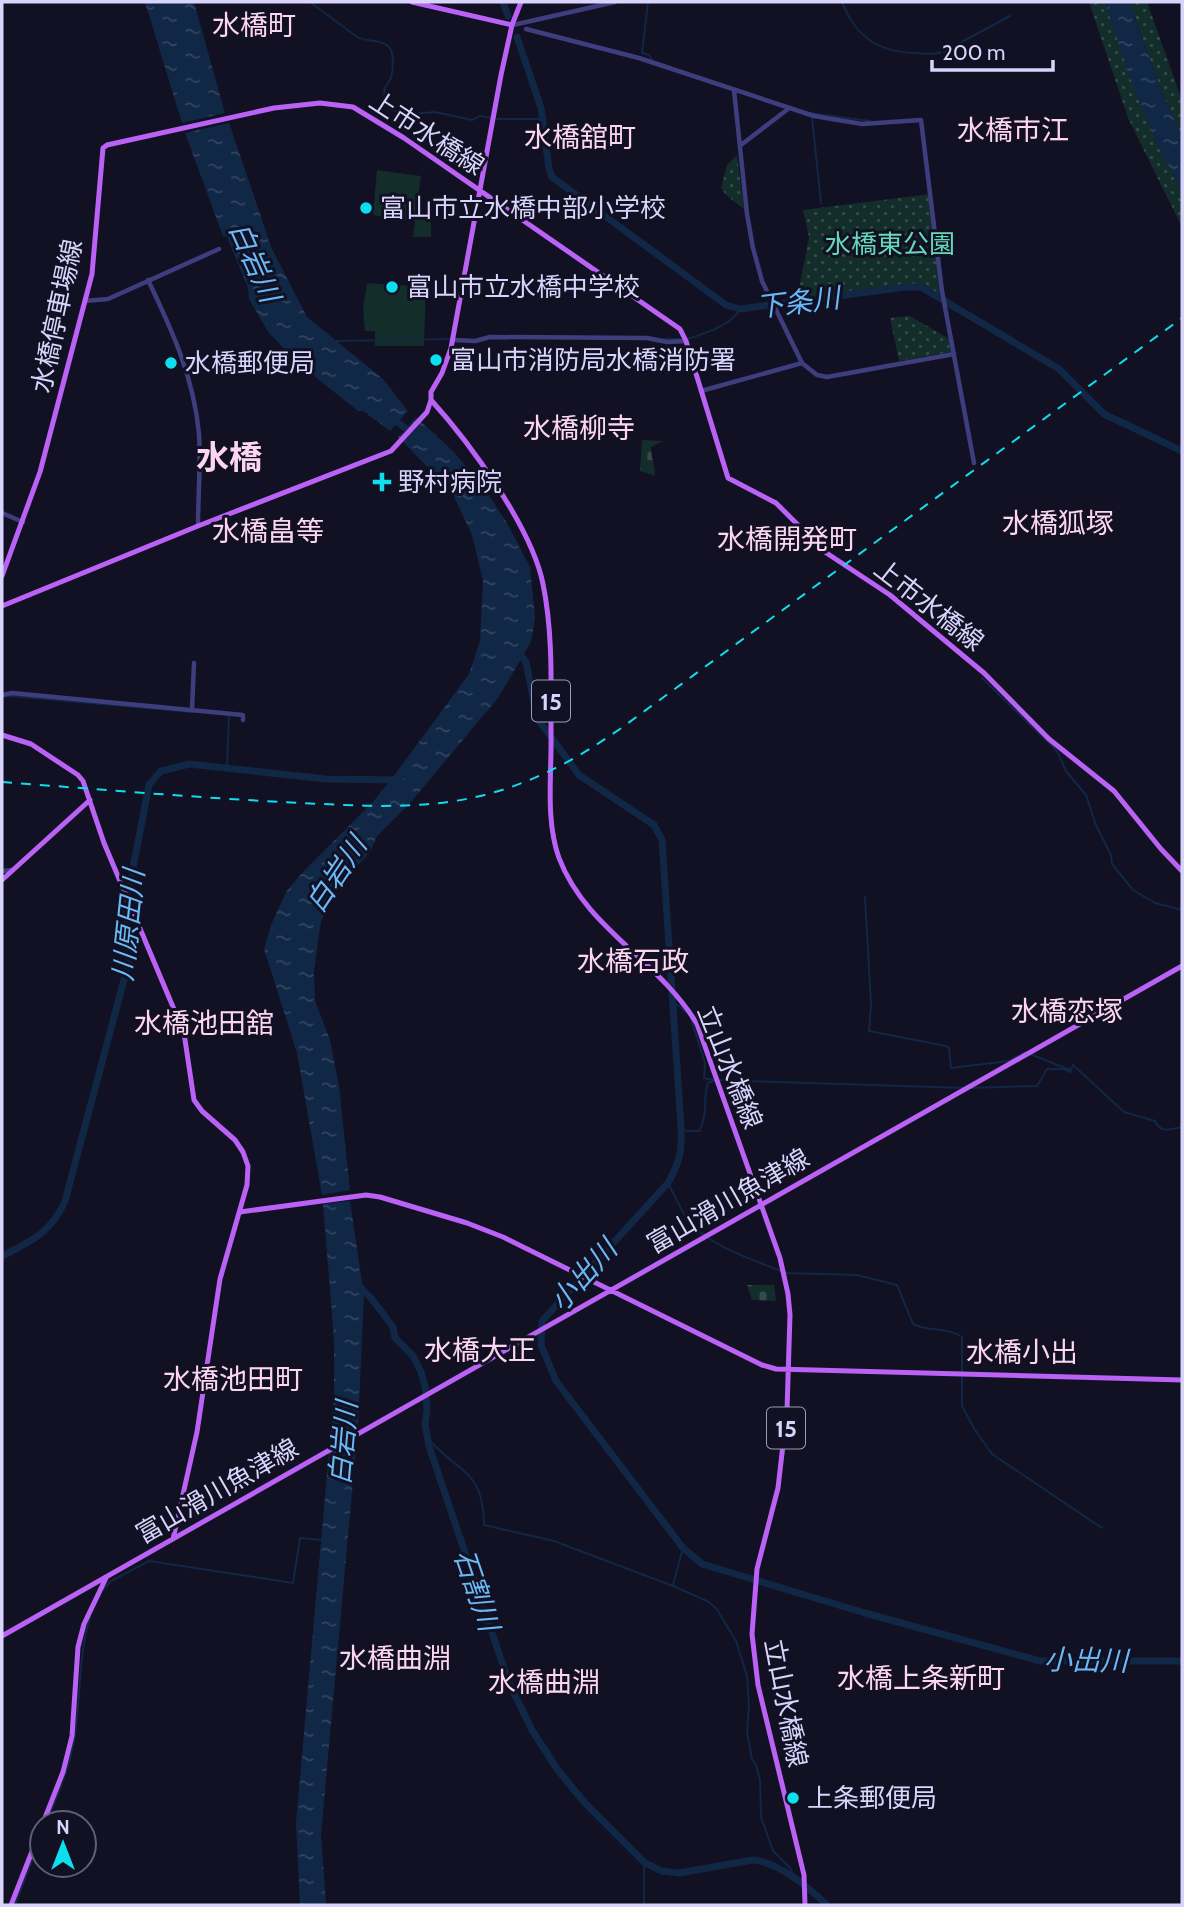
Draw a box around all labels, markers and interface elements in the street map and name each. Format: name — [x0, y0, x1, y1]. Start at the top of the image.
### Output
district label: 水橋町 — [212, 8, 296, 42]
scale bar — [932, 28, 1053, 72]
text: 200 m — [942, 40, 1005, 65]
street label: 上市水橋線 — [364, 84, 490, 182]
district label: 水橋市江 — [957, 113, 1069, 147]
district label: 水橋舘町 — [524, 120, 636, 154]
place label: 富山市立水橋中部小学校 — [380, 192, 666, 224]
marker: 富山市立水橋中部小学校 — [358, 200, 374, 216]
water label: 白岩川 — [222, 217, 289, 310]
park label: 水橋東公園 — [825, 228, 955, 260]
street label: 水橋停車場線 — [25, 236, 89, 396]
place label: 富山市立水橋中学校 — [406, 271, 640, 303]
marker: 富山市立水橋中学校 — [384, 279, 400, 295]
water label: 下条川 — [754, 280, 845, 324]
place label: 富山市消防局水橋消防署 — [450, 344, 736, 376]
place label: 水橋郵便局 — [185, 347, 315, 379]
marker: 富山市消防局水橋消防署 — [428, 352, 444, 368]
marker: 水橋郵便局 — [163, 355, 179, 371]
district label: 水橋柳寺 — [523, 411, 635, 445]
district label: 水橋 — [196, 437, 262, 477]
place label: 野村病院 — [398, 466, 502, 498]
marker: 野村病院 — [372, 472, 392, 492]
district label: 水橋狐塚 — [1002, 506, 1114, 540]
district label: 水橋畠等 — [212, 514, 324, 548]
district label: 水橋開発町 — [717, 522, 857, 556]
street label: 上市水橋線 — [868, 552, 990, 658]
road number: 15 — [532, 680, 570, 722]
water label: 白岩川 — [298, 827, 375, 918]
water label: 川原田川 — [105, 865, 151, 982]
district label: 水橋石政 — [577, 944, 689, 978]
district label: 水橋恋塚 — [1011, 994, 1123, 1028]
street label: 立山水橋線 — [691, 1001, 769, 1133]
district label: 水橋池田舘 — [134, 1006, 274, 1040]
street label: 富山滑川魚津線 — [641, 1142, 815, 1260]
water label: 小出川 — [542, 1230, 626, 1318]
district label: 水橋大正 — [424, 1333, 536, 1367]
district label: 水橋小出 — [966, 1335, 1078, 1369]
district label: 水橋池田町 — [163, 1362, 303, 1396]
water label: 白岩川 — [322, 1397, 364, 1486]
road number: 15 — [767, 1408, 805, 1448]
street label: 富山滑川魚津線 — [130, 1432, 304, 1550]
water label: 石割川 — [447, 1545, 508, 1638]
street label: 立山水橋線 — [758, 1636, 814, 1770]
district label: 水橋曲淵 — [339, 1641, 451, 1675]
water label: 小出川 — [1044, 1642, 1131, 1678]
district label: 水橋上条新町 — [837, 1661, 1005, 1695]
district label: 水橋曲淵 — [488, 1665, 600, 1699]
place label: 上条郵便局 — [807, 1782, 937, 1814]
marker: 上条郵便局 — [785, 1790, 801, 1806]
north arrow — [28, 1809, 98, 1879]
text: N — [56, 1816, 70, 1839]

